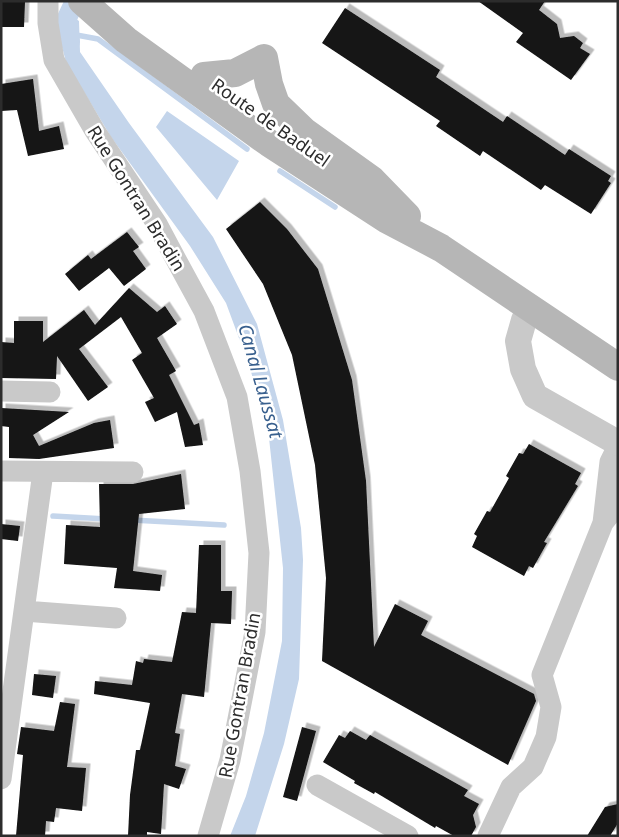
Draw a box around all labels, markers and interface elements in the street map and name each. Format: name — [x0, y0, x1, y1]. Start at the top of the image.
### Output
street label: Route de Baduel — [207, 72, 335, 172]
street label: Rue Gontran Bradin — [82, 121, 192, 275]
water label: Canal Laussat — [232, 321, 290, 442]
street label: Rue Gontran Bradin — [213, 610, 265, 780]

